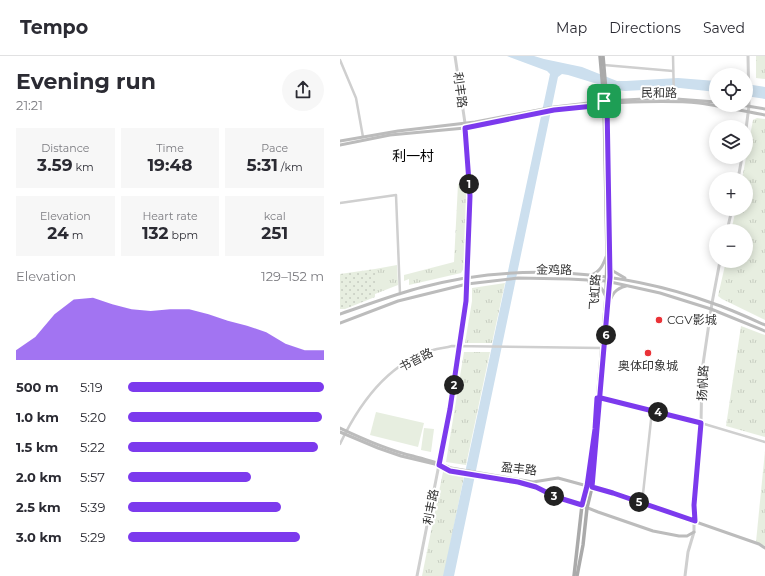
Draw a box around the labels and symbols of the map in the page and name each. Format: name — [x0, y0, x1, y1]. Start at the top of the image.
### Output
street label: 利丰路 — [451, 71, 470, 109]
pin — [587, 84, 621, 118]
street label: 民和路 — [641, 85, 677, 100]
district label: 利一村 — [392, 147, 434, 165]
pin: 1 — [459, 174, 479, 194]
street label: 金鸡路 — [536, 262, 572, 277]
street label: 飞虹路 — [586, 274, 603, 310]
place label: CGV影城 — [667, 312, 717, 327]
marker: CGV影城 — [654, 315, 664, 325]
pin: 6 — [596, 325, 616, 345]
street label: 书音路 — [396, 345, 435, 374]
marker: 奥体印象城 — [643, 348, 653, 358]
place label: 奥体印象城 — [618, 358, 678, 373]
street label: 扬帆路 — [694, 365, 711, 401]
pin: 2 — [444, 375, 464, 395]
pin: 4 — [648, 402, 668, 422]
street label: 盈丰路 — [500, 459, 538, 478]
pin: 3 — [544, 486, 564, 506]
street label: 利丰路 — [420, 488, 441, 526]
pin: 5 — [629, 492, 649, 512]

